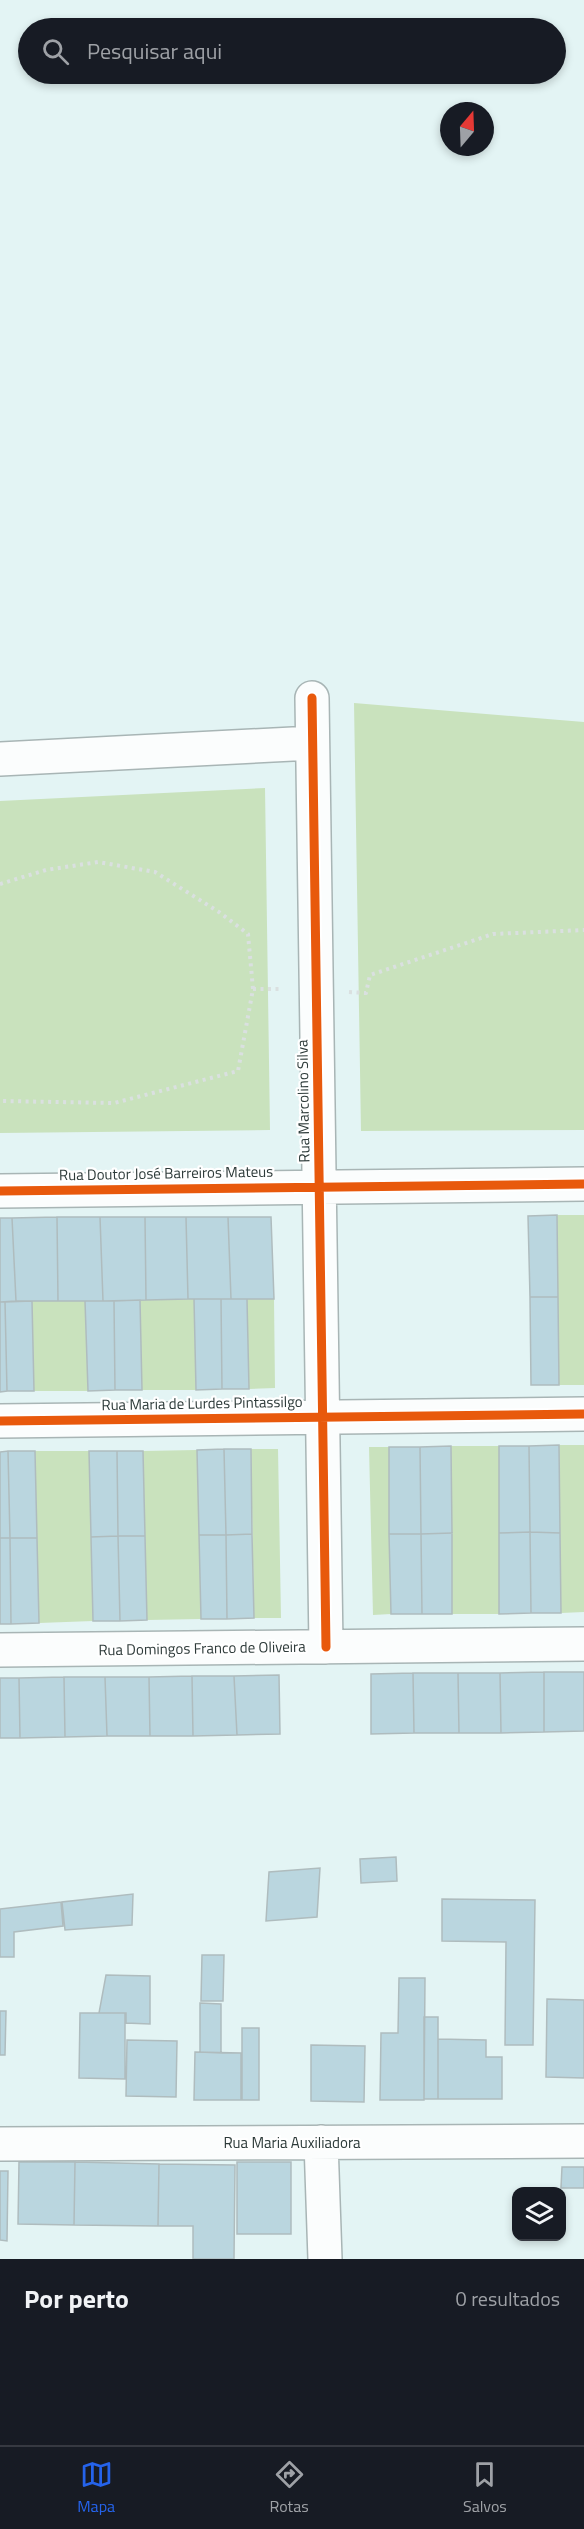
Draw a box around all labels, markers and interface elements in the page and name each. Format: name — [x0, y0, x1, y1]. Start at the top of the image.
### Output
search box — [18, 18, 566, 84]
text: Pesquisar aqui — [87, 34, 222, 68]
icon: search — [39, 35, 72, 68]
north arrow — [440, 102, 494, 156]
street label: Rua Marcolino Silva — [290, 1039, 316, 1163]
street label: Rua Doutor José Barreiros Mateus — [59, 1160, 273, 1186]
street label: Rua Maria de Lurdes Pintassilgo — [101, 1390, 303, 1416]
street label: Rua Domingos Franco de Oliveira — [98, 1635, 306, 1661]
street label: Rua Maria Auxiliadora — [223, 2131, 361, 2154]
map controls — [512, 2187, 566, 2241]
button: layers — [512, 2187, 566, 2241]
text: Por perto — [24, 2279, 129, 2318]
text: 0 resultados — [456, 2283, 560, 2314]
tab: Mapa — [77, 2458, 115, 2518]
tab: Rotas — [269, 2458, 309, 2518]
tab: Salvos — [463, 2458, 507, 2518]

